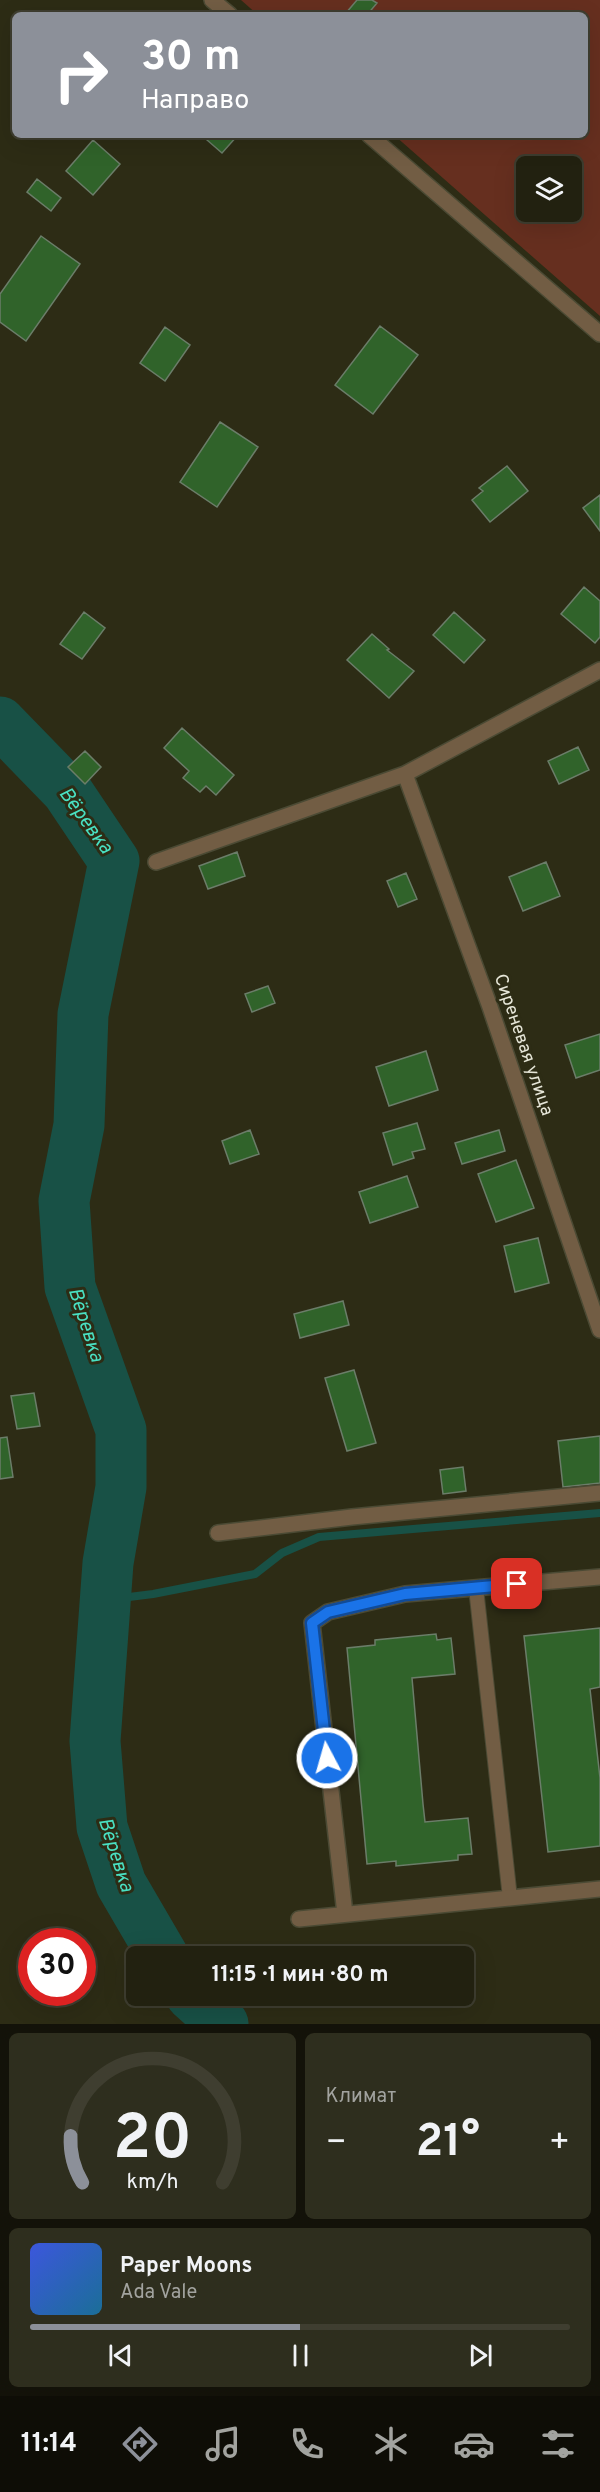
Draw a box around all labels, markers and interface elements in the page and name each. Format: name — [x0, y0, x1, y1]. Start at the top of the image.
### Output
text: 30 m — [141, 32, 240, 85]
icon: right — [42, 36, 120, 114]
text: Направо — [141, 84, 249, 118]
map controls — [516, 156, 582, 222]
button: layers — [516, 156, 582, 222]
water label: Вёревка — [52, 782, 118, 860]
street label: Сиреневая улица — [488, 971, 558, 1119]
water label: Вёревка — [61, 1285, 109, 1366]
pin — [491, 1558, 542, 1609]
icon: arrive — [500, 1567, 533, 1600]
position arrow — [295, 1726, 359, 1790]
water label: Вёревка — [91, 1815, 139, 1896]
speed limit sign: 30 — [18, 1928, 96, 2006]
text: 11:15 · 1 мин · 80 m — [211, 1962, 389, 1989]
text: Климат — [326, 2084, 396, 2110]
text: 20 — [113, 2102, 192, 2181]
text: 21° — [416, 2115, 480, 2172]
text: − — [326, 2123, 347, 2165]
text: + — [549, 2123, 570, 2165]
text: km/h — [126, 2169, 178, 2196]
text: Paper Moons — [120, 2253, 252, 2280]
text: Ada Vale — [120, 2280, 197, 2306]
icon: previous — [104, 2339, 137, 2372]
icon: pause — [284, 2339, 317, 2372]
icon: next — [464, 2339, 497, 2372]
icon: directions — [119, 2423, 161, 2465]
icon: music — [202, 2423, 244, 2465]
icon: phone — [286, 2423, 328, 2465]
icon: climate — [370, 2423, 412, 2465]
icon: car — [453, 2423, 495, 2465]
icon: filters — [537, 2423, 579, 2465]
text: 11:14 — [21, 2427, 77, 2461]

